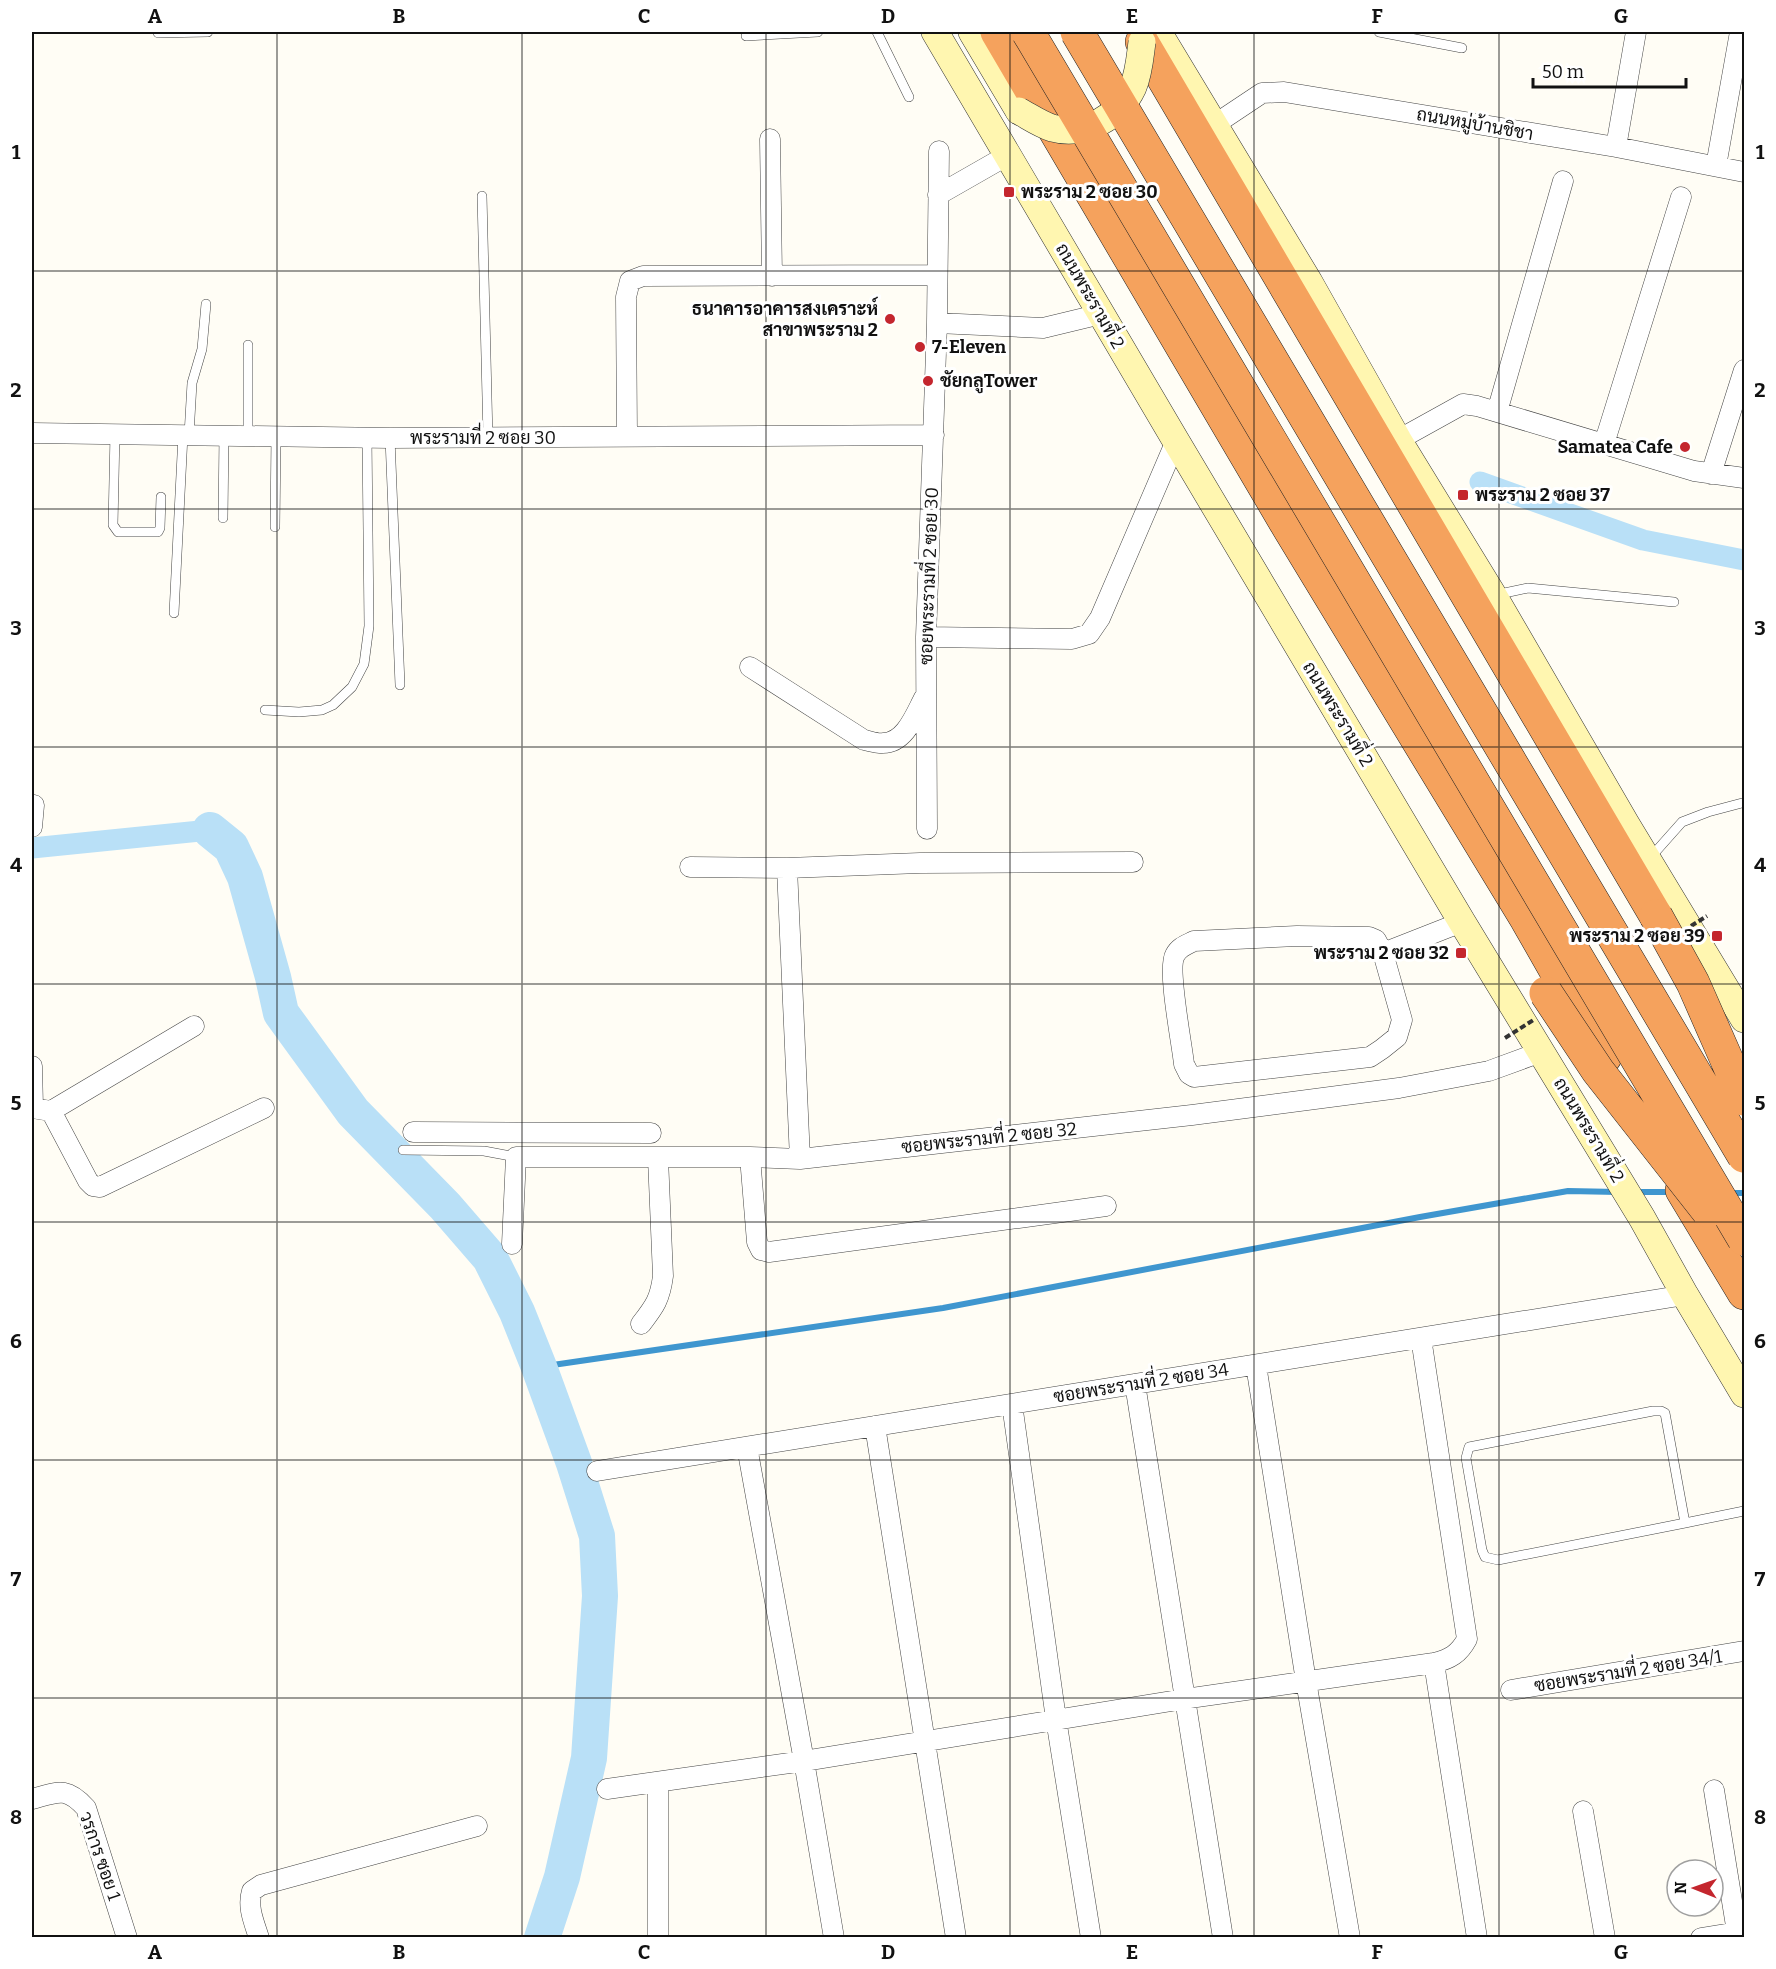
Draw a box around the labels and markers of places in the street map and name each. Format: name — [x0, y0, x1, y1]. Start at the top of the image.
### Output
place label: พระราม 2 ซอย 30 — [1021, 181, 1158, 203]
marker: พระราม 2 ซอย 30 — [1002, 185, 1016, 199]
place label: ธนาคารอาคารสงเคราะห์ สาขาพระราม 2 — [692, 296, 879, 341]
marker: ธนาคารอาคารสงเคราะห์ สาขาพระราม 2 — [883, 312, 897, 326]
place label: 7-Eleven — [932, 336, 1007, 358]
marker: 7-Eleven — [913, 340, 927, 354]
place label: ชัยกลูTower — [940, 370, 1038, 394]
marker: ชัยกลูTower — [921, 374, 935, 388]
place label: Samatea Cafe — [1558, 436, 1673, 458]
marker: Samatea Cafe — [1678, 440, 1692, 454]
place label: พระราม 2 ซอย 37 — [1475, 484, 1610, 506]
marker: พระราม 2 ซอย 37 — [1456, 488, 1470, 502]
place label: พระราม 2 ซอย 39 — [1569, 925, 1705, 947]
marker: พระราม 2 ซอย 39 — [1710, 929, 1724, 943]
place label: พระราม 2 ซอย 32 — [1314, 942, 1449, 964]
marker: พระราม 2 ซอย 32 — [1454, 946, 1468, 960]

